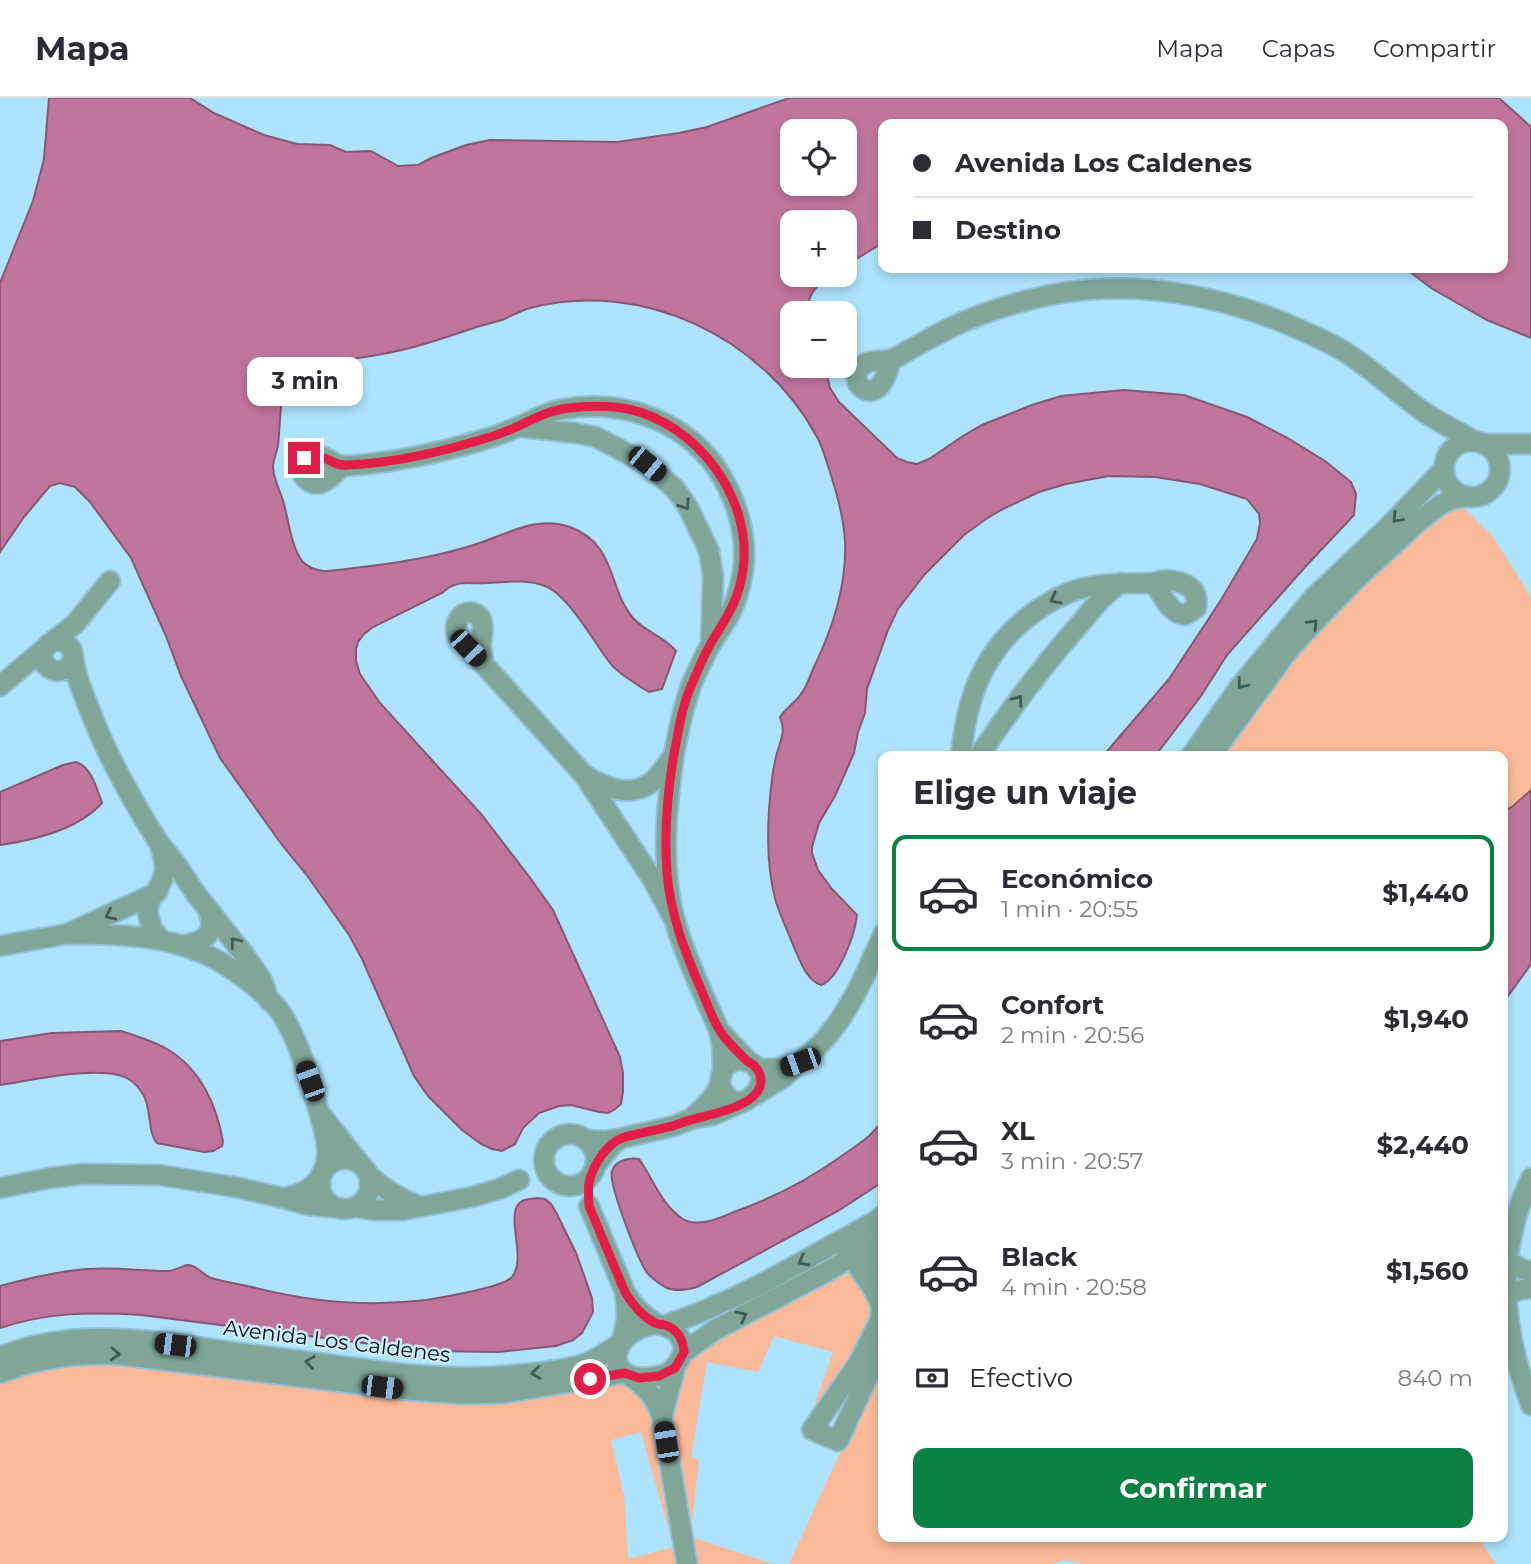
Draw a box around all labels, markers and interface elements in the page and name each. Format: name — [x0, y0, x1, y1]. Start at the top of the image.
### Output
text: Mapa — [35, 28, 130, 68]
text: Mapa — [1156, 34, 1224, 63]
text: Capas — [1262, 34, 1335, 63]
text: Compartir — [1373, 34, 1496, 63]
map controls — [780, 119, 857, 378]
button: locate — [780, 119, 857, 196]
text: Avenida Los Caldenes — [955, 147, 1252, 179]
button: + — [780, 210, 857, 287]
text: Destino — [955, 214, 1061, 246]
button: − — [780, 301, 857, 378]
callout: 3 min — [246, 356, 362, 406]
text: 3 min — [271, 367, 339, 395]
route end — [288, 442, 320, 474]
car — [625, 443, 670, 485]
one-way arrow — [677, 497, 690, 510]
one-way arrow — [1392, 510, 1405, 523]
one-way arrow — [1050, 591, 1062, 605]
one-way arrow — [1304, 620, 1317, 633]
car — [446, 626, 491, 670]
one-way arrow — [1237, 677, 1250, 689]
one-way arrow — [1010, 695, 1022, 708]
text: Elige un viaje — [913, 773, 1137, 812]
icon: car — [917, 862, 980, 925]
text: Económico — [1001, 863, 1153, 895]
text: $1,440 — [1382, 877, 1469, 909]
text: 1 min · 20:55 — [1001, 895, 1138, 923]
one-way arrow — [105, 907, 117, 921]
one-way arrow — [230, 938, 243, 950]
icon: car — [917, 988, 980, 1051]
text: Confort — [1001, 989, 1104, 1021]
text: $1,940 — [1384, 1003, 1469, 1035]
text: 2 min · 20:56 — [1001, 1021, 1144, 1049]
car — [777, 1045, 824, 1079]
car — [293, 1058, 328, 1104]
icon: car — [917, 1114, 980, 1177]
text: XL — [1001, 1115, 1035, 1147]
text: $2,440 — [1377, 1129, 1469, 1161]
text: 3 min · 20:57 — [1001, 1147, 1143, 1175]
icon: car — [917, 1240, 980, 1303]
text: Black — [1001, 1241, 1077, 1273]
one-way arrow — [798, 1253, 811, 1266]
text: $1,560 — [1386, 1255, 1469, 1287]
text: 4 min · 20:58 — [1001, 1273, 1147, 1301]
one-way arrow — [734, 1311, 747, 1324]
street label: Avenida Los Caldenes — [222, 1315, 452, 1367]
car — [153, 1332, 198, 1358]
one-way arrow — [109, 1347, 120, 1362]
one-way arrow — [304, 1355, 316, 1370]
icon: cash — [913, 1359, 951, 1397]
text: Efectivo — [969, 1362, 1073, 1394]
route start — [574, 1363, 606, 1395]
text: 840 m — [1397, 1364, 1473, 1392]
one-way arrow — [530, 1365, 542, 1380]
car — [360, 1374, 405, 1400]
car — [653, 1420, 680, 1464]
button: Confirmar — [913, 1448, 1473, 1528]

